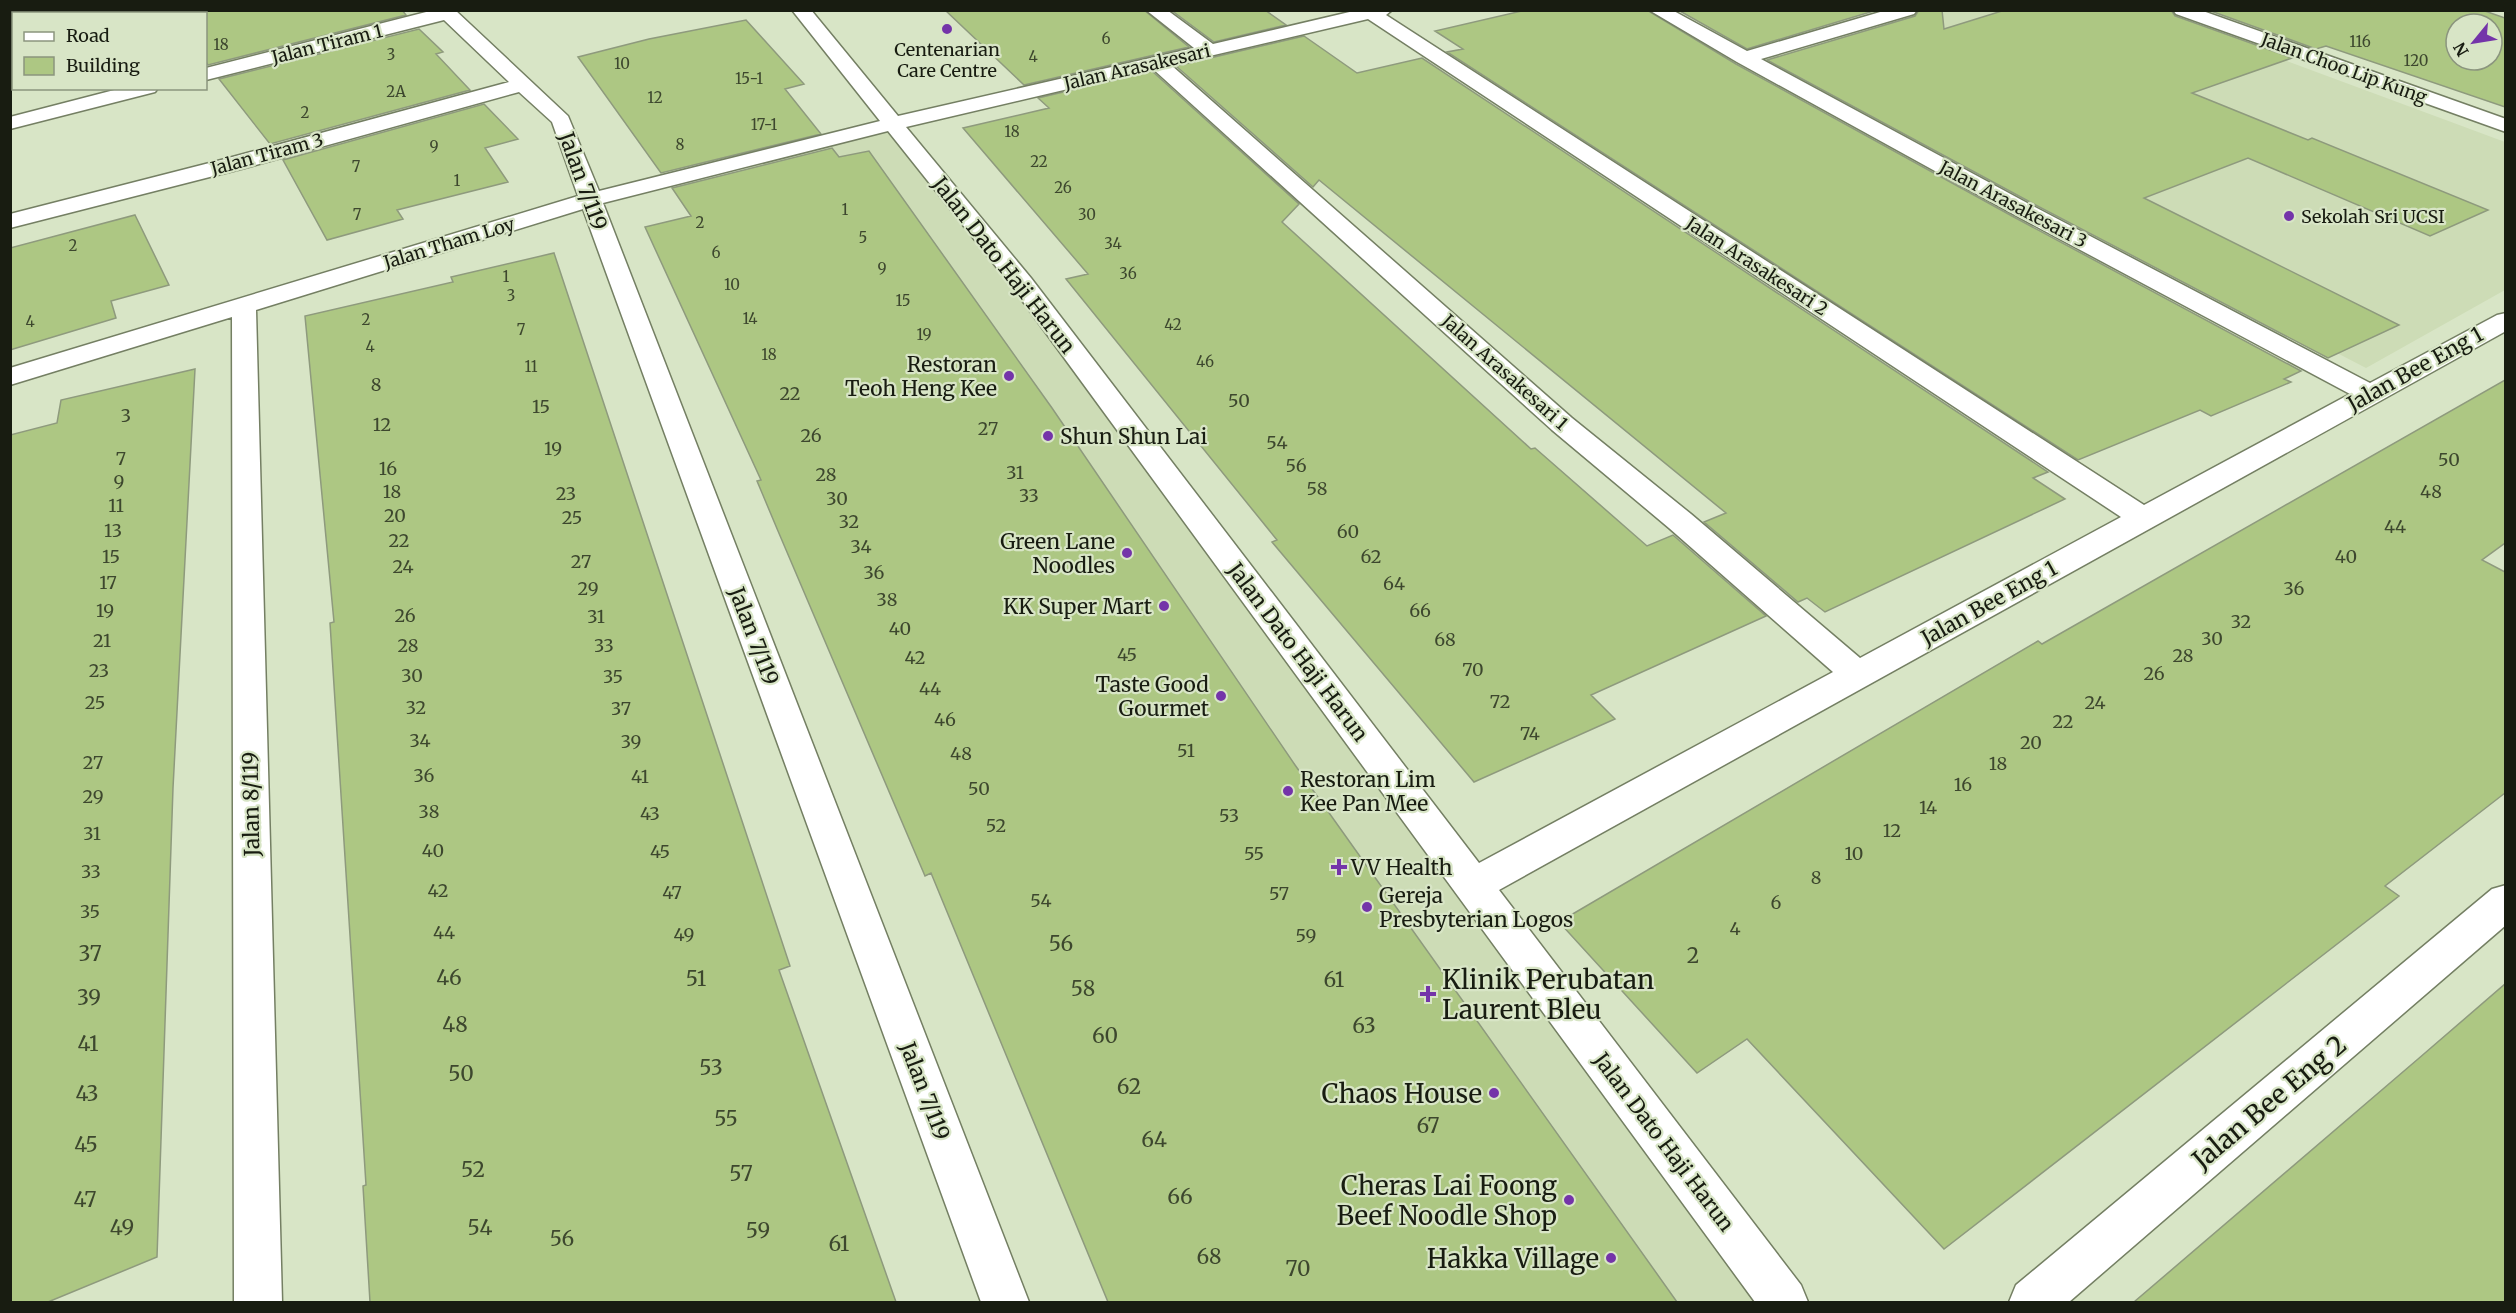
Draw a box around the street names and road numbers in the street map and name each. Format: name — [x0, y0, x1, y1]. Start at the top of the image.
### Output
street label: Jalan Tiram 1 — [268, 19, 385, 69]
street label: Jalan Choo Lip Kung — [2257, 27, 2430, 109]
street label: Jalan Arasakesari — [1060, 39, 1213, 95]
street label: Jalan 7/119 — [552, 127, 613, 234]
street label: Jalan Tiram 3 — [207, 128, 326, 180]
street label: Jalan Arasakesari 3 — [1934, 155, 2091, 253]
street label: Jalan Dato Haji Harun — [926, 170, 1082, 359]
street label: Jalan Arasakesari 2 — [1681, 211, 1832, 321]
street label: Jalan Tham Loy — [380, 212, 518, 274]
street label: Jalan Arasakesari 1 — [1436, 309, 1573, 435]
street label: Jalan Bee Eng 1 — [2341, 321, 2488, 418]
street label: Jalan Bee Eng 1 — [1915, 555, 2062, 652]
street label: Jalan Dato Haji Harun — [1221, 556, 1374, 747]
street label: Jalan 7/119 — [723, 582, 785, 689]
street label: Jalan 8/119 — [237, 751, 265, 858]
street label: Jalan Bee Eng 2 — [2184, 1028, 2353, 1177]
street label: Jalan 7/119 — [894, 1037, 956, 1144]
street label: Jalan Dato Haji Harun — [1587, 1046, 1740, 1237]

